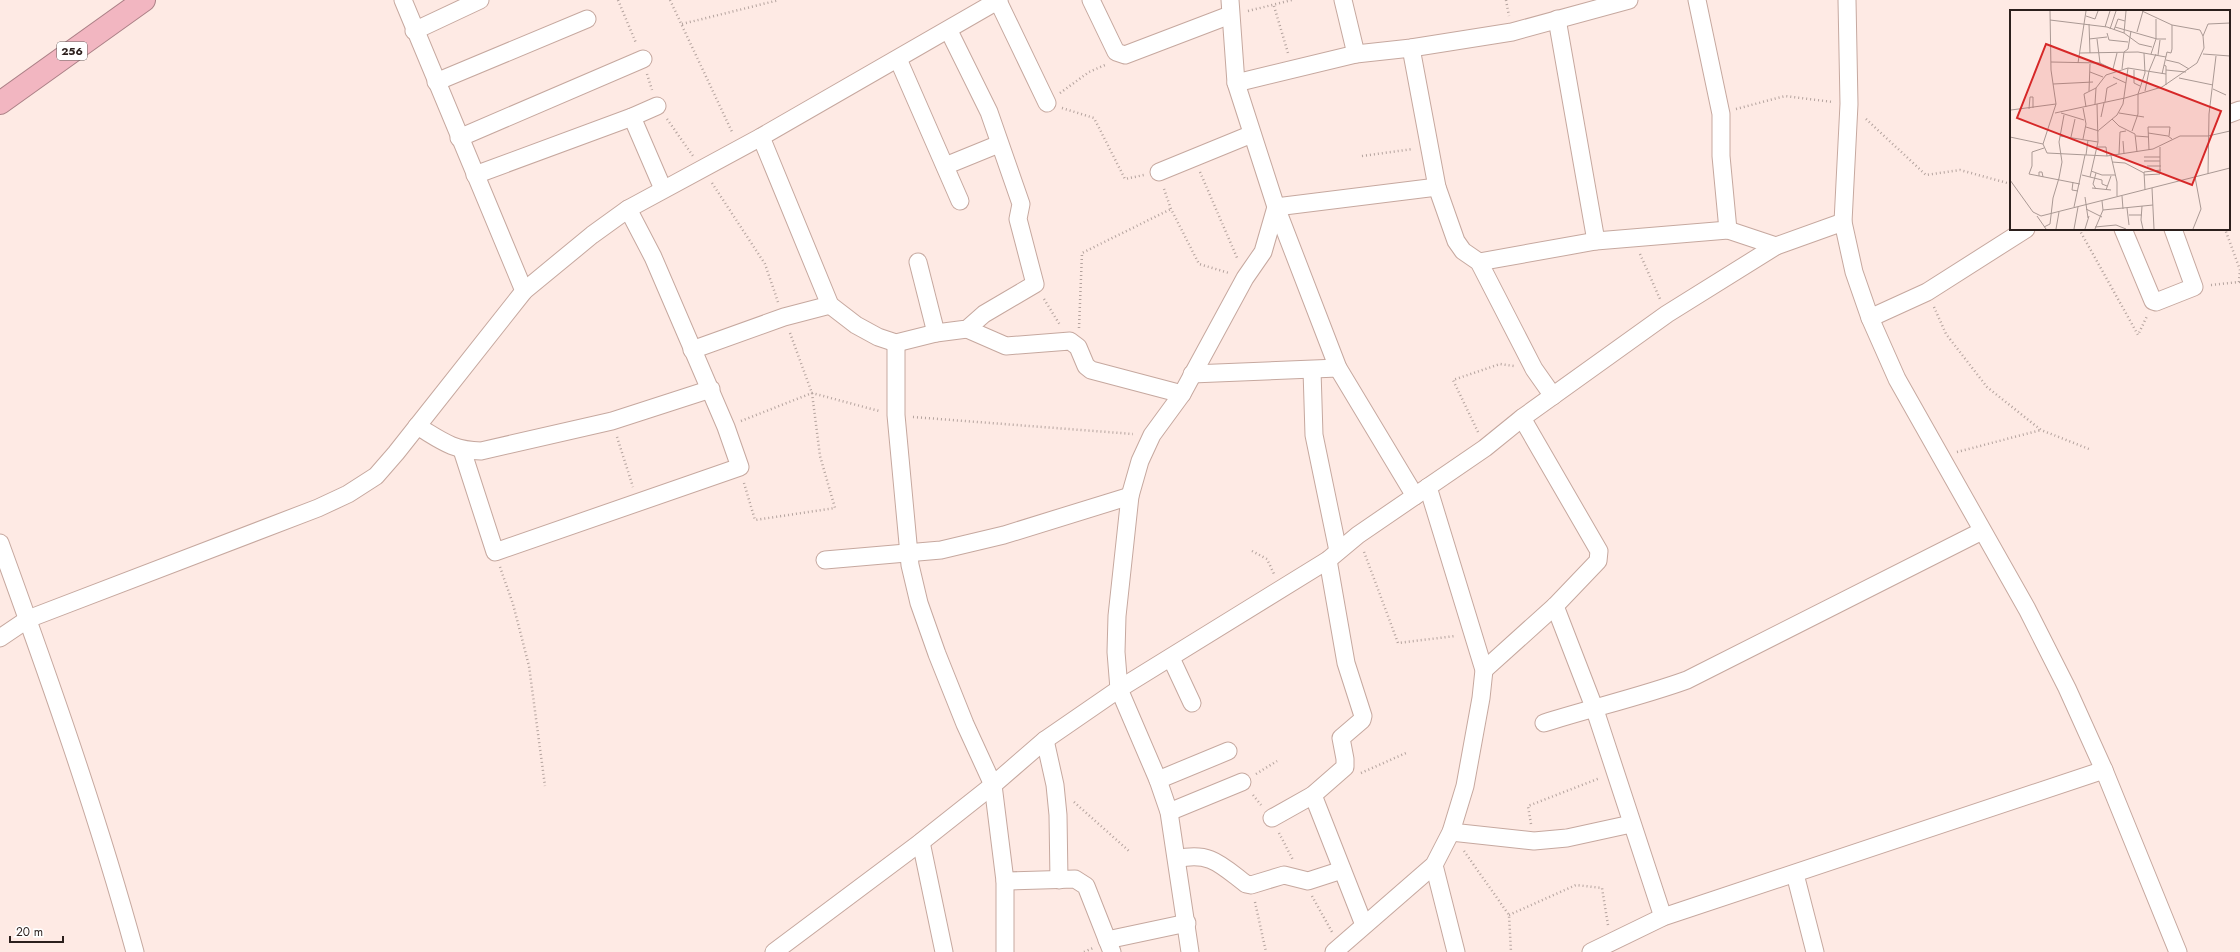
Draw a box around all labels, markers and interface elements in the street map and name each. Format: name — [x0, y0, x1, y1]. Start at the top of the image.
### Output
inset map — [2010, 10, 2230, 230]
road number: 256 — [57, 42, 87, 60]
scale bar — [10, 918, 63, 944]
text: 20 m — [16, 923, 43, 941]

